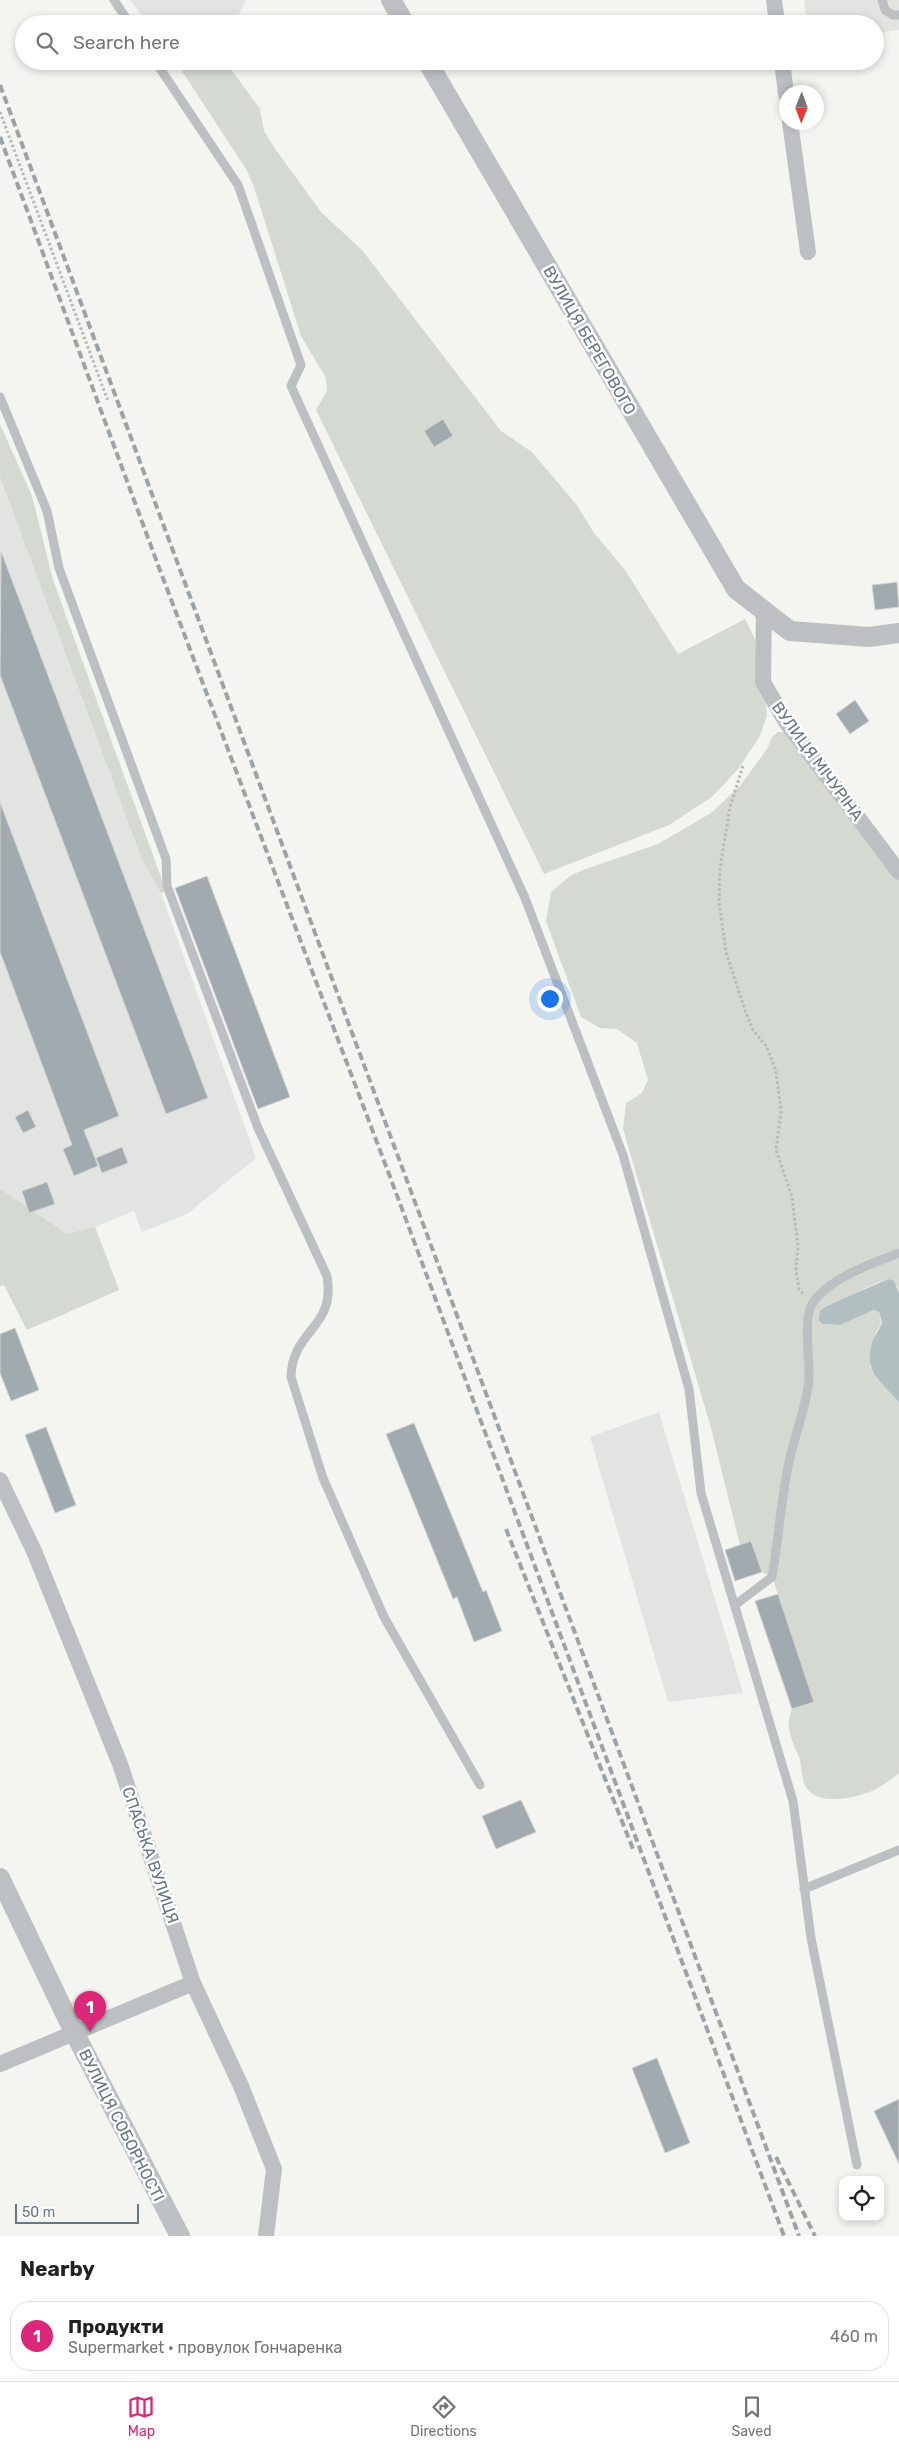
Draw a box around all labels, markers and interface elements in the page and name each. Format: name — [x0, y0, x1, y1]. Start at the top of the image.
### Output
search box — [15, 15, 884, 70]
icon: search — [33, 29, 61, 57]
text: Search here — [73, 31, 180, 54]
north arrow — [779, 85, 824, 130]
street label: ВУЛИЦЯ БЕРЕГОВОГО — [539, 263, 640, 418]
street label: ВУЛИЦЯ МІЧУРІНА — [768, 698, 867, 825]
your location — [537, 986, 563, 1012]
street label: СПАСЬКА ВУЛИЦЯ — [118, 1784, 183, 1926]
pin: 1 — [74, 1991, 106, 2032]
street label: ВУЛИЦЯ СОБОРНОСТІ — [75, 2046, 168, 2205]
map controls — [839, 2176, 884, 2221]
button: locate — [839, 2176, 884, 2221]
scale bar — [15, 2201, 139, 2224]
text: 50 m — [22, 2204, 55, 2221]
text: Nearby — [20, 2256, 95, 2281]
text: Продукти — [68, 2315, 164, 2338]
text: 1 — [33, 2327, 41, 2346]
text: 460 m — [830, 2327, 878, 2346]
text: Supermarket · провулок Гончаренка — [68, 2338, 342, 2357]
tab: Map — [127, 2393, 155, 2440]
tab: Directions — [410, 2393, 477, 2440]
tab: Saved — [732, 2393, 772, 2440]

